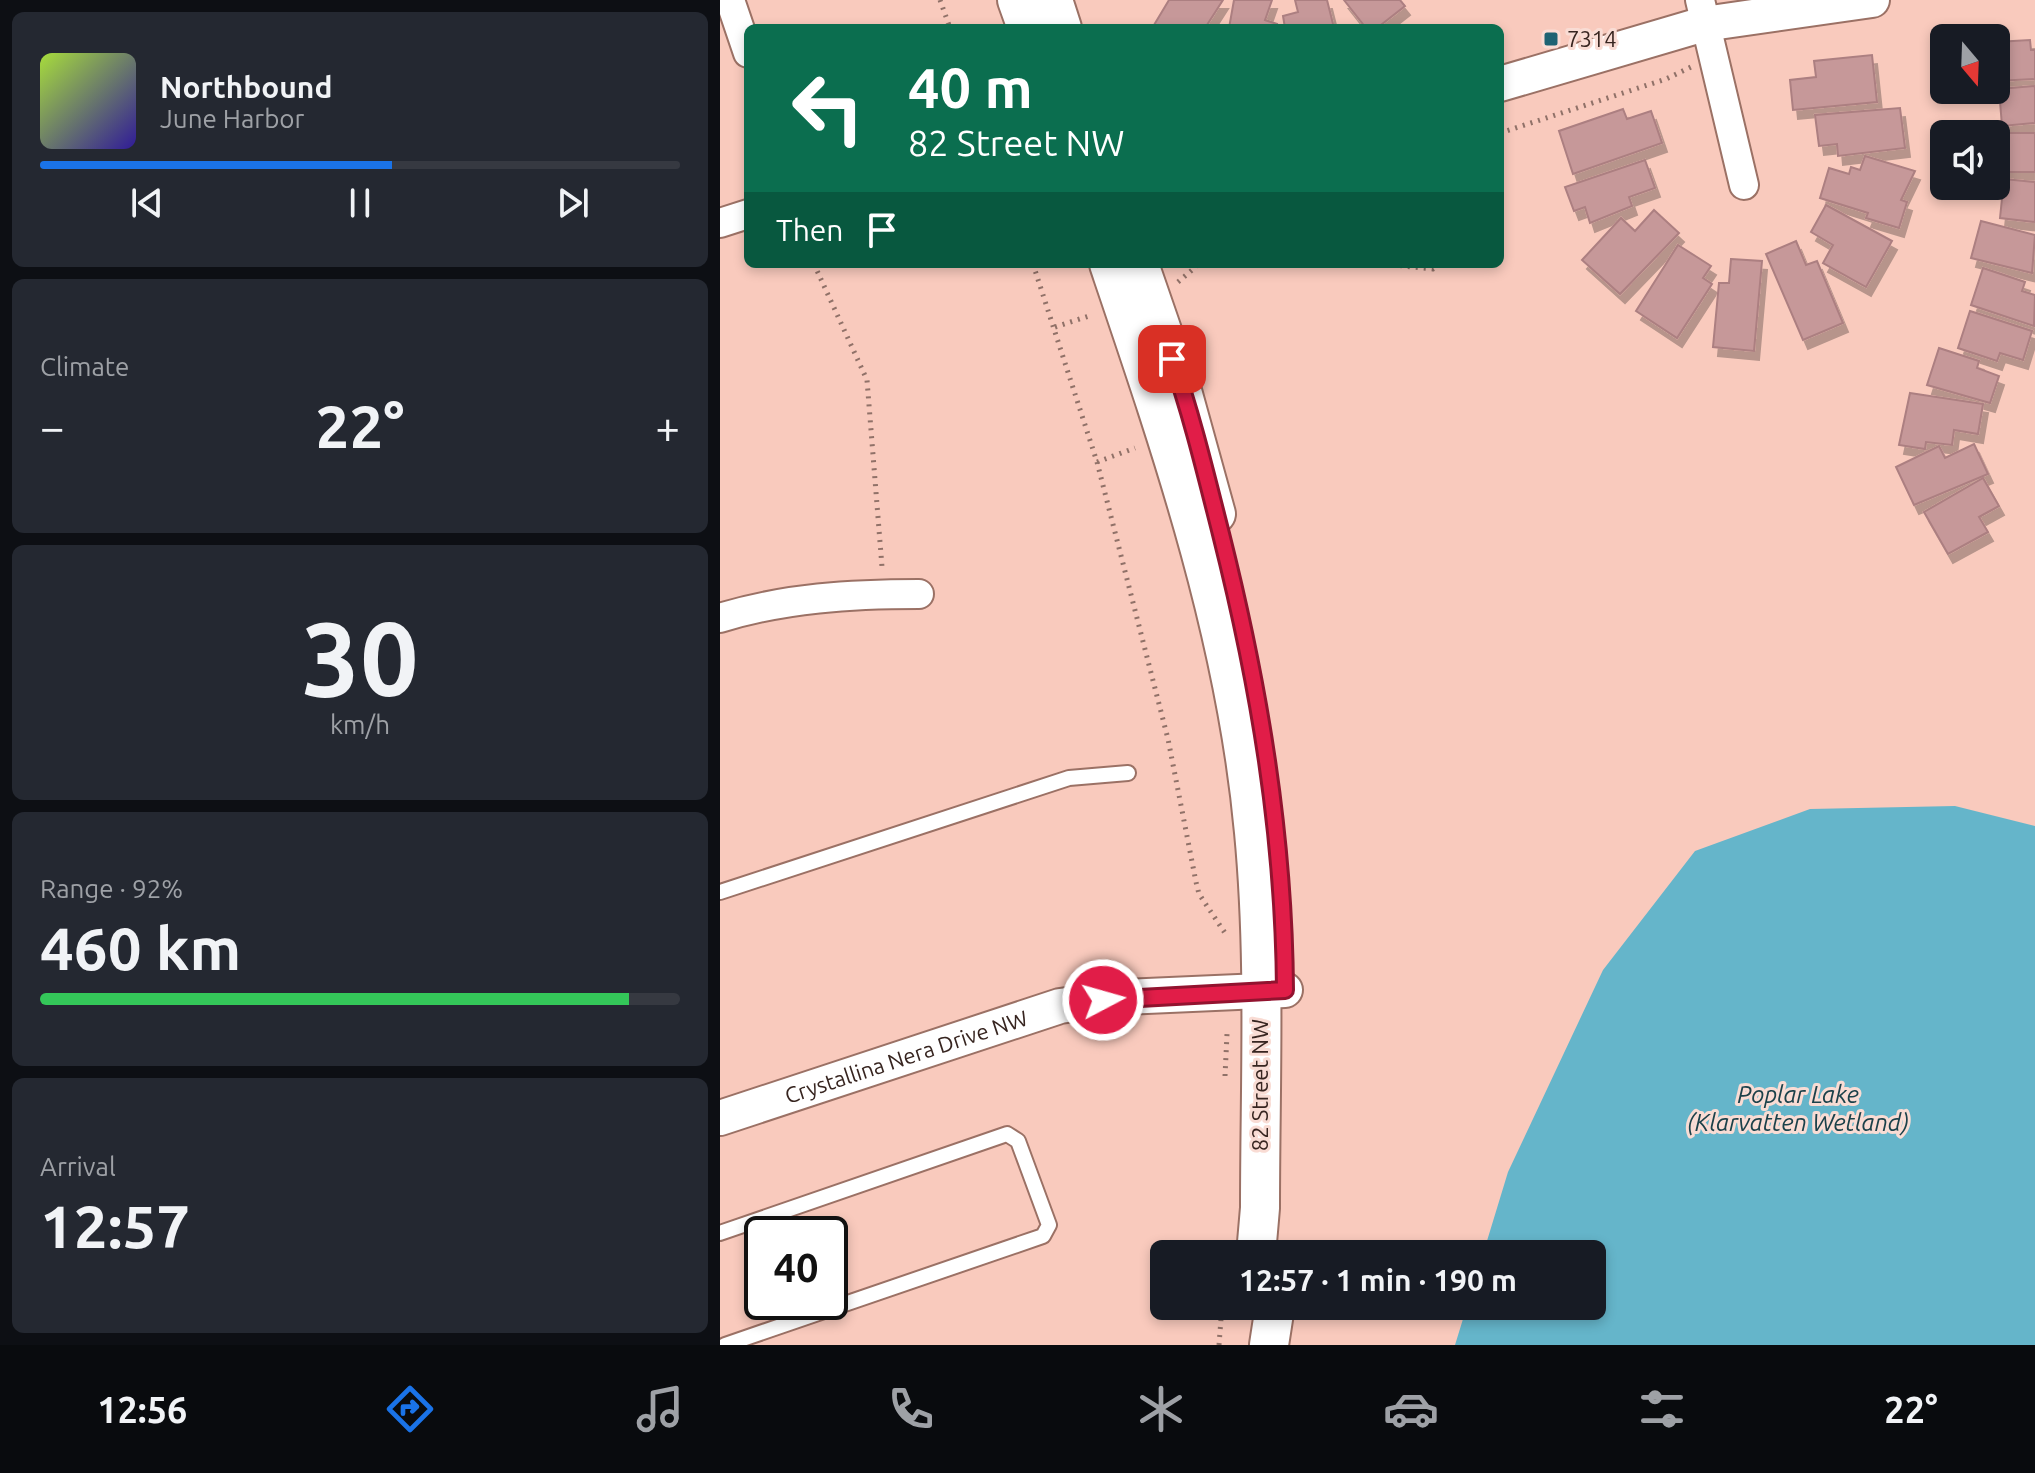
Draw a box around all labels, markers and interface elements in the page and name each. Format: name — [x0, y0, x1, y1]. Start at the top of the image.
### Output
north arrow — [1930, 24, 2010, 104]
map controls — [1930, 24, 2010, 200]
place label: 7314 — [1567, 26, 1617, 51]
marker: 7314 — [1542, 30, 1560, 48]
icon: left — [776, 56, 880, 160]
text: 40 m — [908, 56, 1033, 119]
text: Northbound — [160, 70, 332, 104]
text: June Harbor — [160, 104, 304, 133]
button: sound — [1930, 120, 2010, 200]
text: 82 Street NW — [908, 122, 1125, 163]
icon: previous — [125, 181, 169, 225]
icon: pause — [338, 181, 382, 225]
icon: next — [551, 181, 595, 225]
icon: arrive — [860, 208, 904, 252]
text: Then — [776, 213, 844, 247]
pin — [1138, 325, 1206, 393]
icon: arrive — [1150, 337, 1194, 381]
text: Climate — [40, 352, 129, 381]
text: 22° — [316, 392, 404, 459]
text: − — [40, 402, 65, 451]
text: + — [655, 402, 680, 451]
text: 30 — [301, 599, 419, 716]
text: km/h — [330, 710, 390, 739]
text: Range · 92% — [40, 874, 183, 903]
text: 460 km — [40, 914, 241, 981]
position arrow — [1061, 958, 1145, 1042]
street label: Crystallina Nera Drive NW — [781, 1005, 1031, 1108]
street label: 82 Street NW — [1247, 1019, 1272, 1151]
water label: Poplar Lake (Klarvatten Wetland) — [1687, 1081, 1909, 1136]
text: Arrival — [40, 1152, 116, 1181]
text: 12:57 — [40, 1192, 190, 1259]
speed limit sign: 40 — [744, 1216, 848, 1320]
text: 12:57 · 1 min · 190 m — [1239, 1263, 1517, 1297]
icon: directions — [382, 1381, 438, 1437]
icon: music — [632, 1381, 688, 1437]
icon: phone — [883, 1381, 939, 1437]
icon: climate — [1133, 1381, 1189, 1437]
icon: car — [1383, 1381, 1439, 1437]
icon: filters — [1634, 1381, 1690, 1437]
text: 12:56 — [97, 1389, 187, 1430]
text: 22° — [1884, 1389, 1938, 1430]

